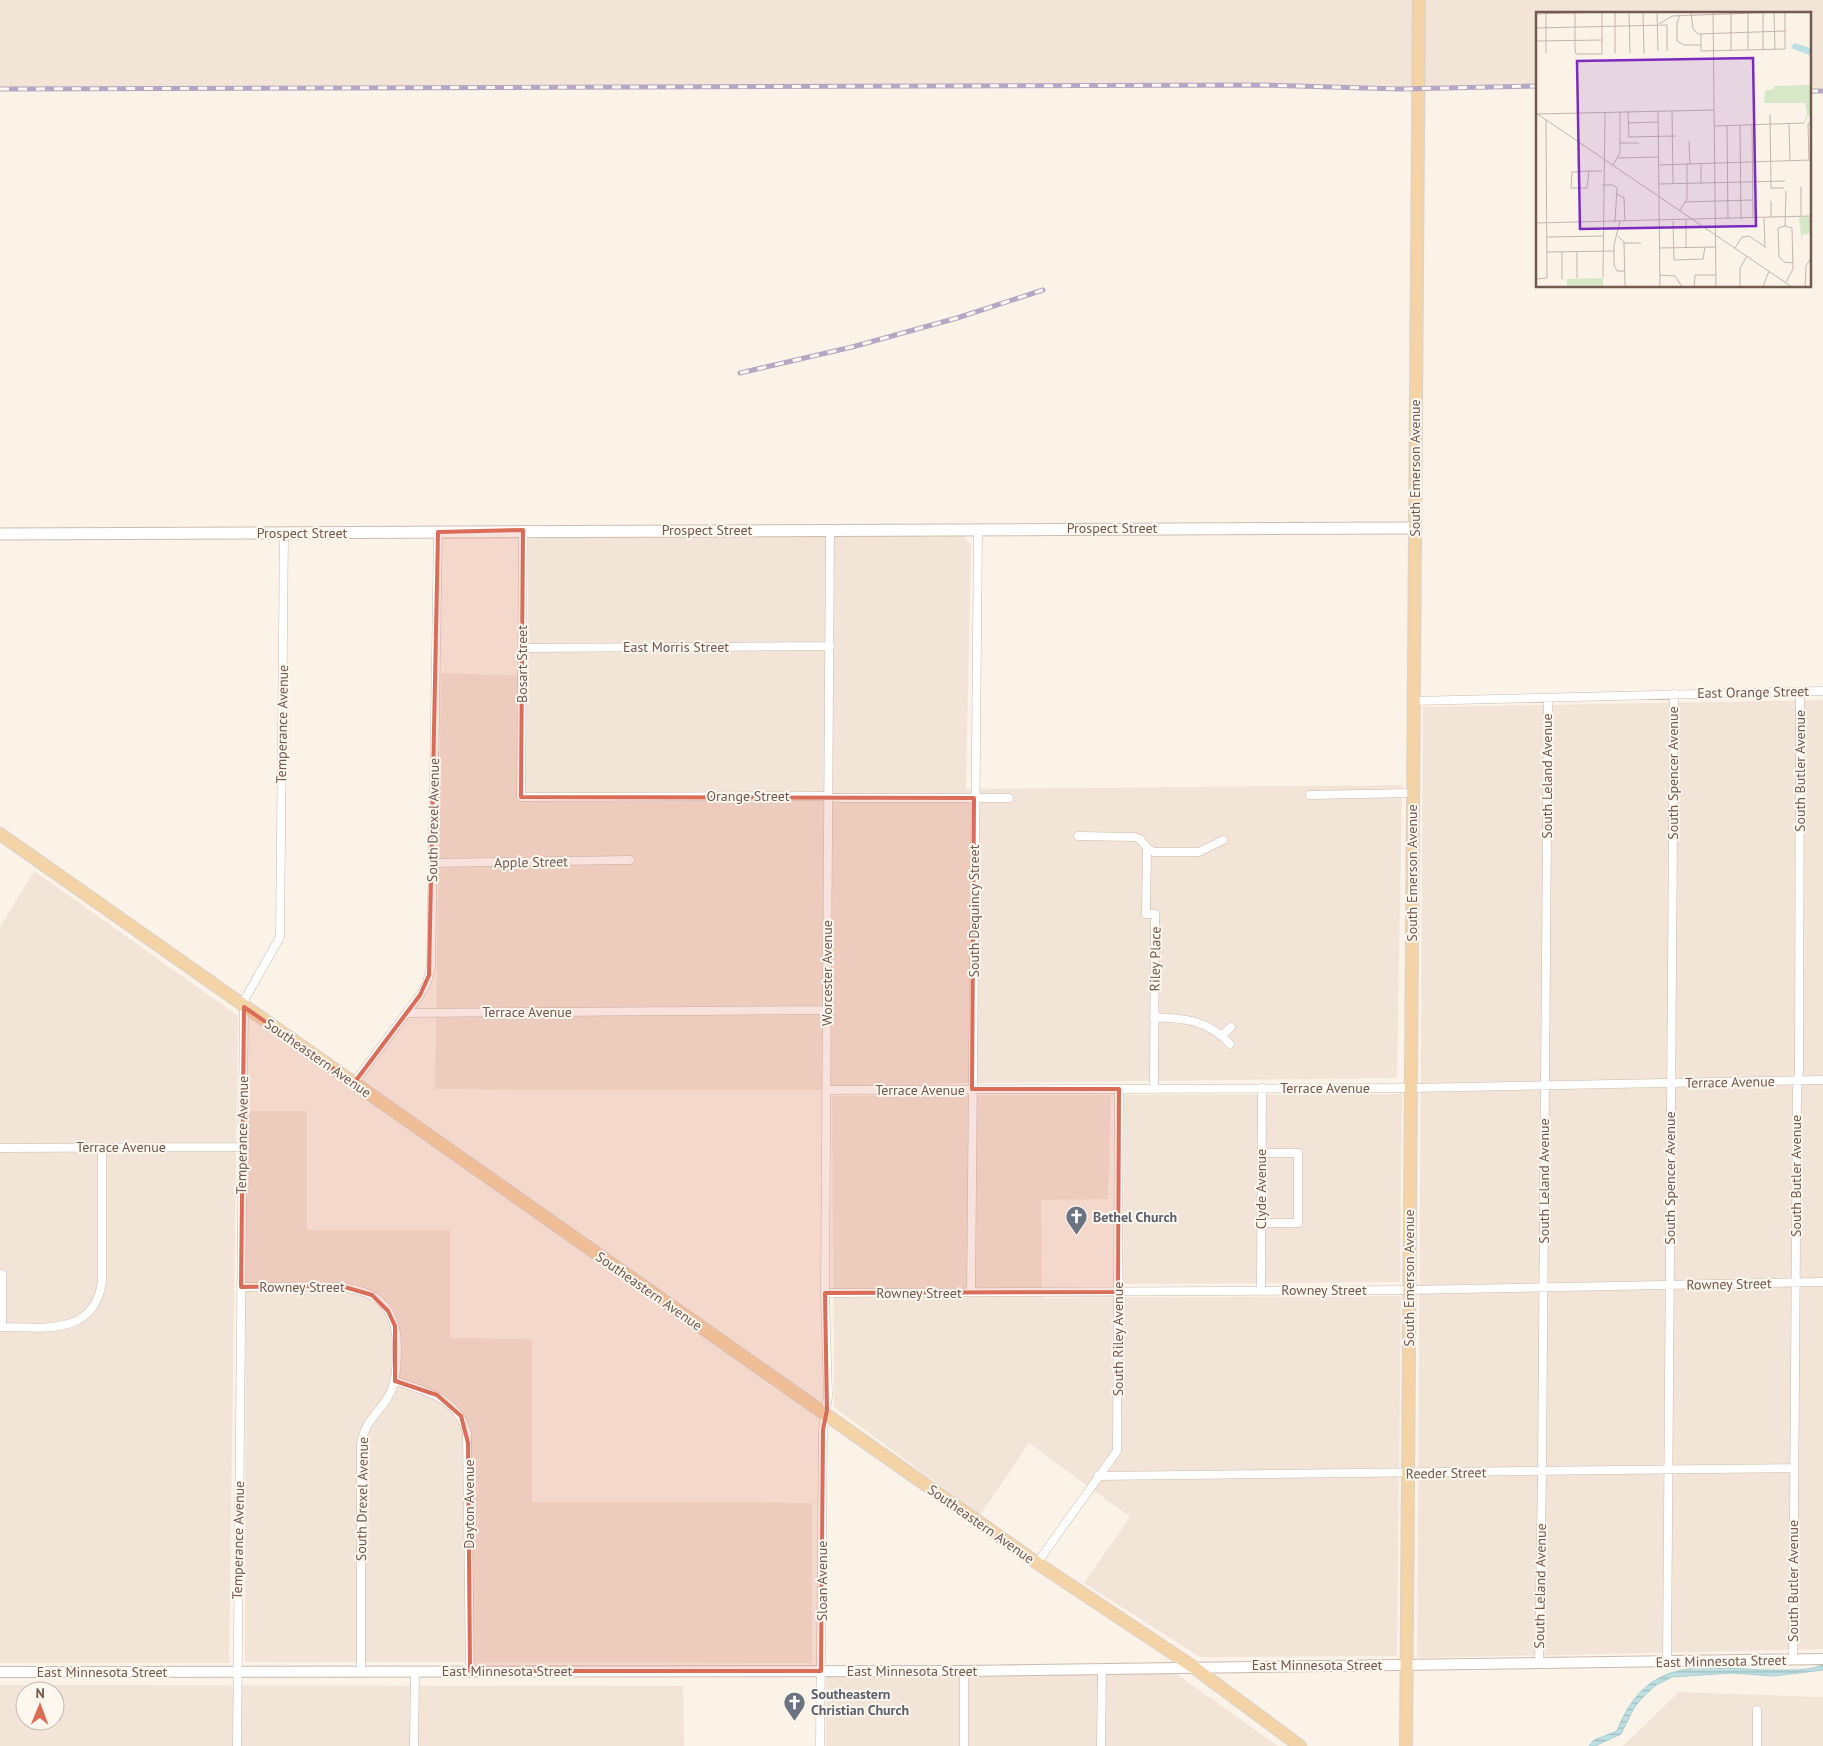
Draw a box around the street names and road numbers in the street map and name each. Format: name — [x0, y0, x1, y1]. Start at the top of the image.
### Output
street label: South Emerson Avenue — [1406, 399, 1424, 537]
street label: Prospect Street — [1067, 519, 1158, 537]
street label: Prospect Street — [662, 521, 753, 539]
street label: Prospect Street — [257, 524, 348, 542]
street label: Bosart Street — [513, 625, 531, 703]
street label: East Morris Street — [623, 638, 729, 656]
street label: Temperance Avenue — [272, 665, 292, 783]
street label: East Orange Street — [1697, 682, 1809, 702]
street label: South Spencer Avenue — [1664, 706, 1682, 840]
street label: South Butler Avenue — [1791, 710, 1809, 832]
street label: South Leland Avenue — [1538, 713, 1556, 839]
street label: South Drexel Avenue — [423, 758, 443, 882]
street label: Orange Street — [706, 787, 790, 805]
street label: South Emerson Avenue — [1403, 804, 1421, 942]
street label: South Dequincy Street — [965, 844, 983, 977]
street label: Apple Street — [494, 852, 568, 872]
street label: Worcester Avenue — [818, 920, 836, 1026]
street label: Riley Place — [1145, 926, 1165, 992]
street label: Terrace Avenue — [482, 1003, 572, 1021]
street label: Southeastern Avenue — [261, 1014, 375, 1102]
street label: Terrace Avenue — [1685, 1072, 1775, 1092]
street label: Temperance Avenue — [232, 1076, 252, 1194]
street label: Terrace Avenue — [1280, 1079, 1370, 1097]
street label: Terrace Avenue — [875, 1081, 965, 1099]
street label: South Spencer Avenue — [1661, 1111, 1679, 1245]
street label: South Butler Avenue — [1787, 1115, 1805, 1237]
street label: South Leland Avenue — [1535, 1118, 1553, 1244]
street label: Terrace Avenue — [76, 1138, 166, 1156]
street label: Clyde Avenue — [1252, 1149, 1270, 1229]
street label: South Emerson Avenue — [1400, 1209, 1418, 1347]
street label: Southeastern Avenue — [592, 1247, 706, 1335]
street label: Rowney Street — [1686, 1274, 1772, 1294]
street label: Rowney Street — [259, 1278, 345, 1296]
street label: Rowney Street — [1281, 1281, 1367, 1299]
street label: South Riley Avenue — [1109, 1282, 1127, 1396]
street label: Rowney Street — [876, 1284, 962, 1302]
street label: South Drexel Avenue — [352, 1437, 372, 1561]
street label: Dayton Avenue — [460, 1459, 478, 1549]
street label: Reeder Street — [1406, 1463, 1487, 1483]
street label: Southeastern Avenue — [924, 1480, 1038, 1568]
street label: Temperance Avenue — [228, 1481, 248, 1599]
street label: South Butler Avenue — [1784, 1520, 1802, 1642]
street label: South Leland Avenue — [1530, 1523, 1550, 1649]
street label: Sloan Avenue — [813, 1541, 831, 1621]
street label: East Minnesota Street — [1656, 1651, 1787, 1671]
street label: East Minnesota Street — [1252, 1656, 1383, 1674]
street label: East Minnesota Street — [442, 1662, 573, 1680]
street label: East Minnesota Street — [847, 1662, 978, 1680]
street label: East Minnesota Street — [37, 1663, 168, 1681]

